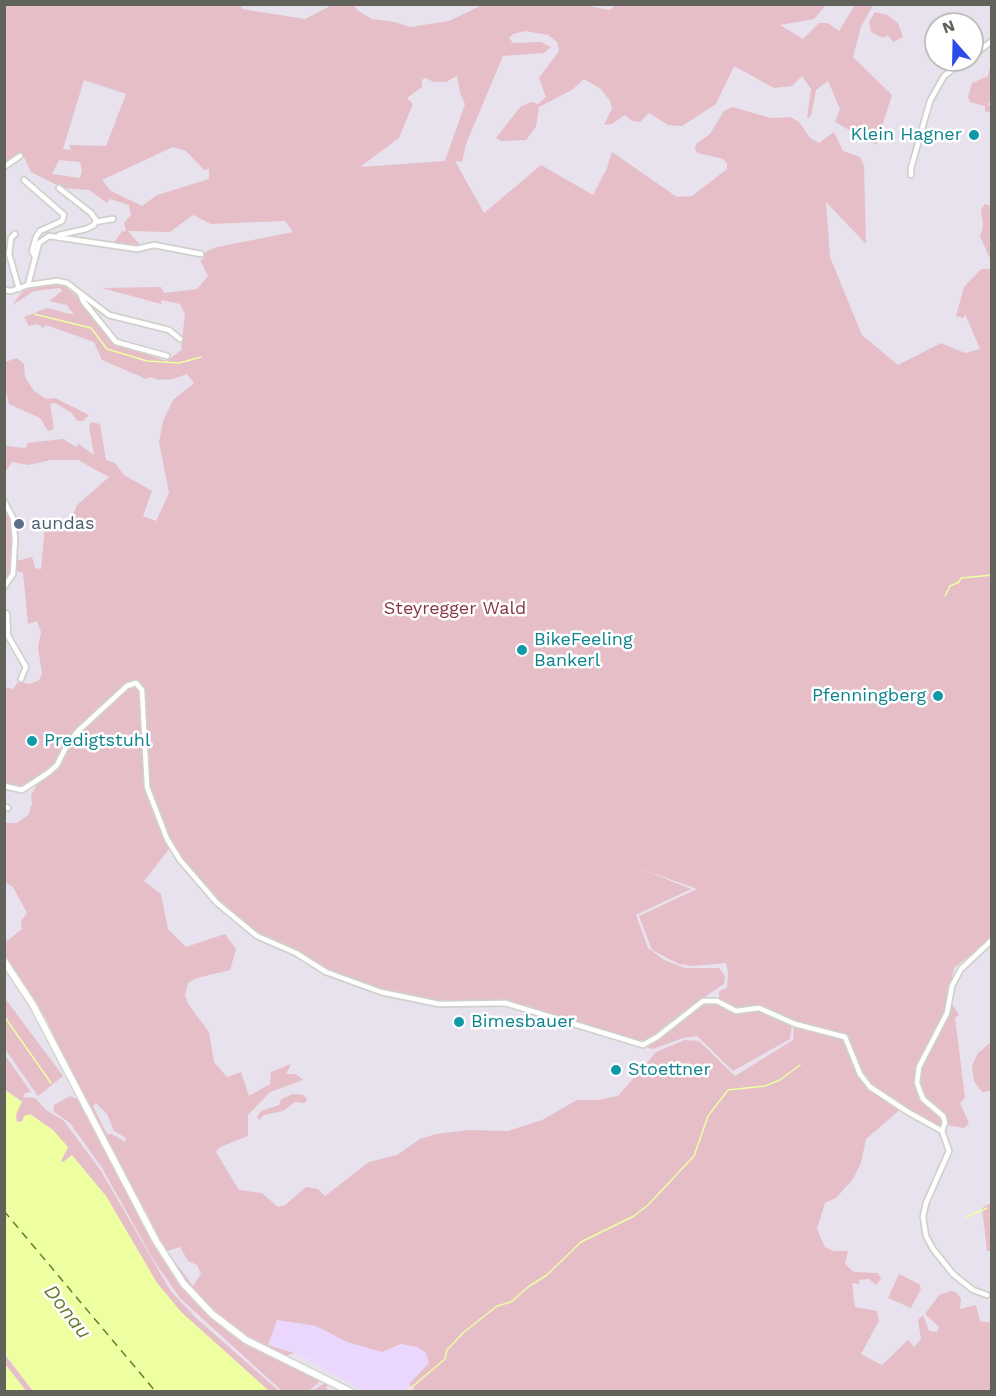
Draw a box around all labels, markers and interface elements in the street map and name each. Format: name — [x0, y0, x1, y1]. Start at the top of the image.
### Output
north arrow — [924, 12, 984, 72]
text: N — [940, 16, 957, 37]
place label: Klein Hagner — [850, 124, 962, 146]
marker: Klein Hagner — [967, 128, 981, 142]
place label: aundas — [31, 513, 94, 535]
marker: aundas — [12, 517, 26, 531]
park label: Steyregger Wald — [384, 598, 526, 620]
place label: BikeFeeling Bankerl — [534, 629, 632, 672]
marker: BikeFeeling Bankerl — [515, 643, 529, 657]
place label: Pfenningberg — [812, 685, 926, 707]
marker: Pfenningberg — [931, 689, 945, 703]
place label: Predigtstuhl — [44, 730, 150, 752]
marker: Predigtstuhl — [25, 734, 39, 748]
place label: Bimesbauer — [471, 1011, 575, 1033]
marker: Bimesbauer — [452, 1015, 466, 1029]
place label: Stoettner — [628, 1059, 711, 1081]
marker: Stoettner — [609, 1063, 623, 1077]
water label: Donau — [38, 1280, 96, 1344]

